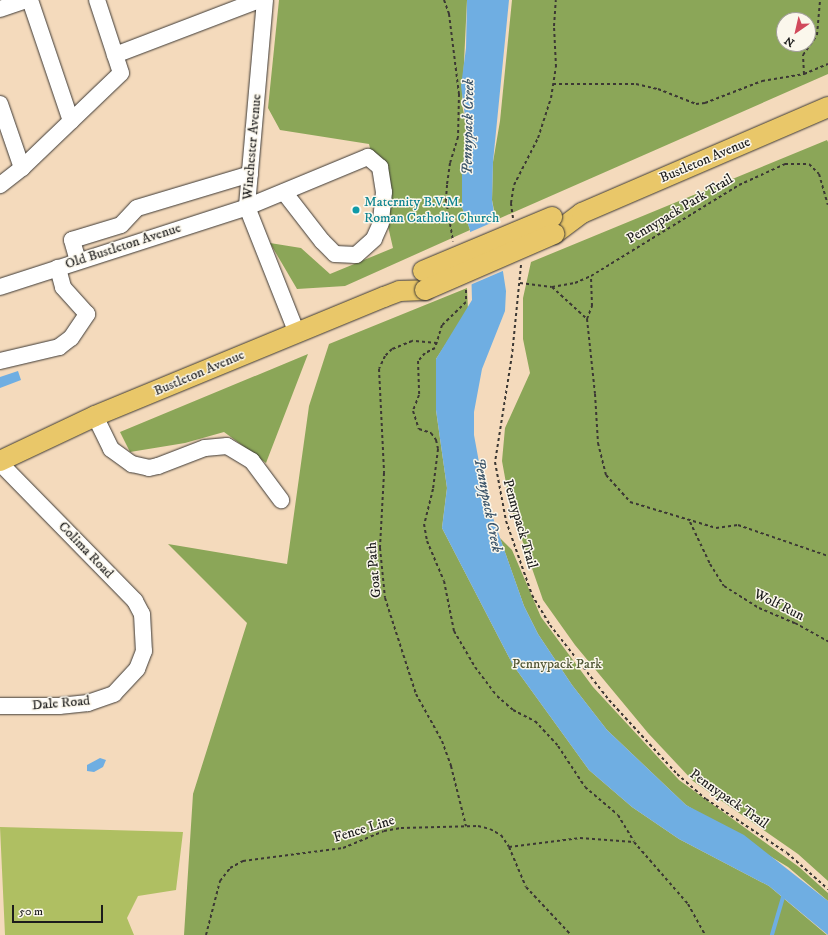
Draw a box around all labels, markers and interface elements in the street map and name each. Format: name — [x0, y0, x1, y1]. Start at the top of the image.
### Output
north arrow — [776, 12, 816, 52]
text: N — [782, 33, 798, 49]
water label: Pennypack Creek — [458, 79, 478, 175]
street label: Winchester Avenue — [239, 93, 265, 201]
street label: Bustleton Avenue — [657, 133, 753, 187]
street label: Pennypack Park Trail — [624, 171, 736, 247]
place label: Maternity B.V.M. Roman Catholic Church — [364, 194, 499, 226]
marker: Maternity B.V.M. Roman Catholic Church — [351, 205, 361, 215]
street label: Old Bustleton Avenue — [63, 219, 183, 273]
street label: Bustleton Avenue — [151, 346, 247, 400]
water label: Pennypack Creek — [470, 456, 506, 554]
street label: Pennypack Trail — [499, 477, 541, 571]
street label: Colima Road — [55, 518, 117, 582]
street label: Goat Path — [363, 541, 385, 599]
street label: Wolf Run — [751, 586, 807, 624]
park label: Pennypack Park — [512, 656, 602, 672]
street label: Dale Road — [31, 692, 91, 714]
street label: Pennypack Trail — [687, 766, 771, 832]
street label: Fence Line — [331, 812, 397, 846]
scale bar — [14, 897, 105, 923]
text: 50 m — [19, 904, 43, 919]

